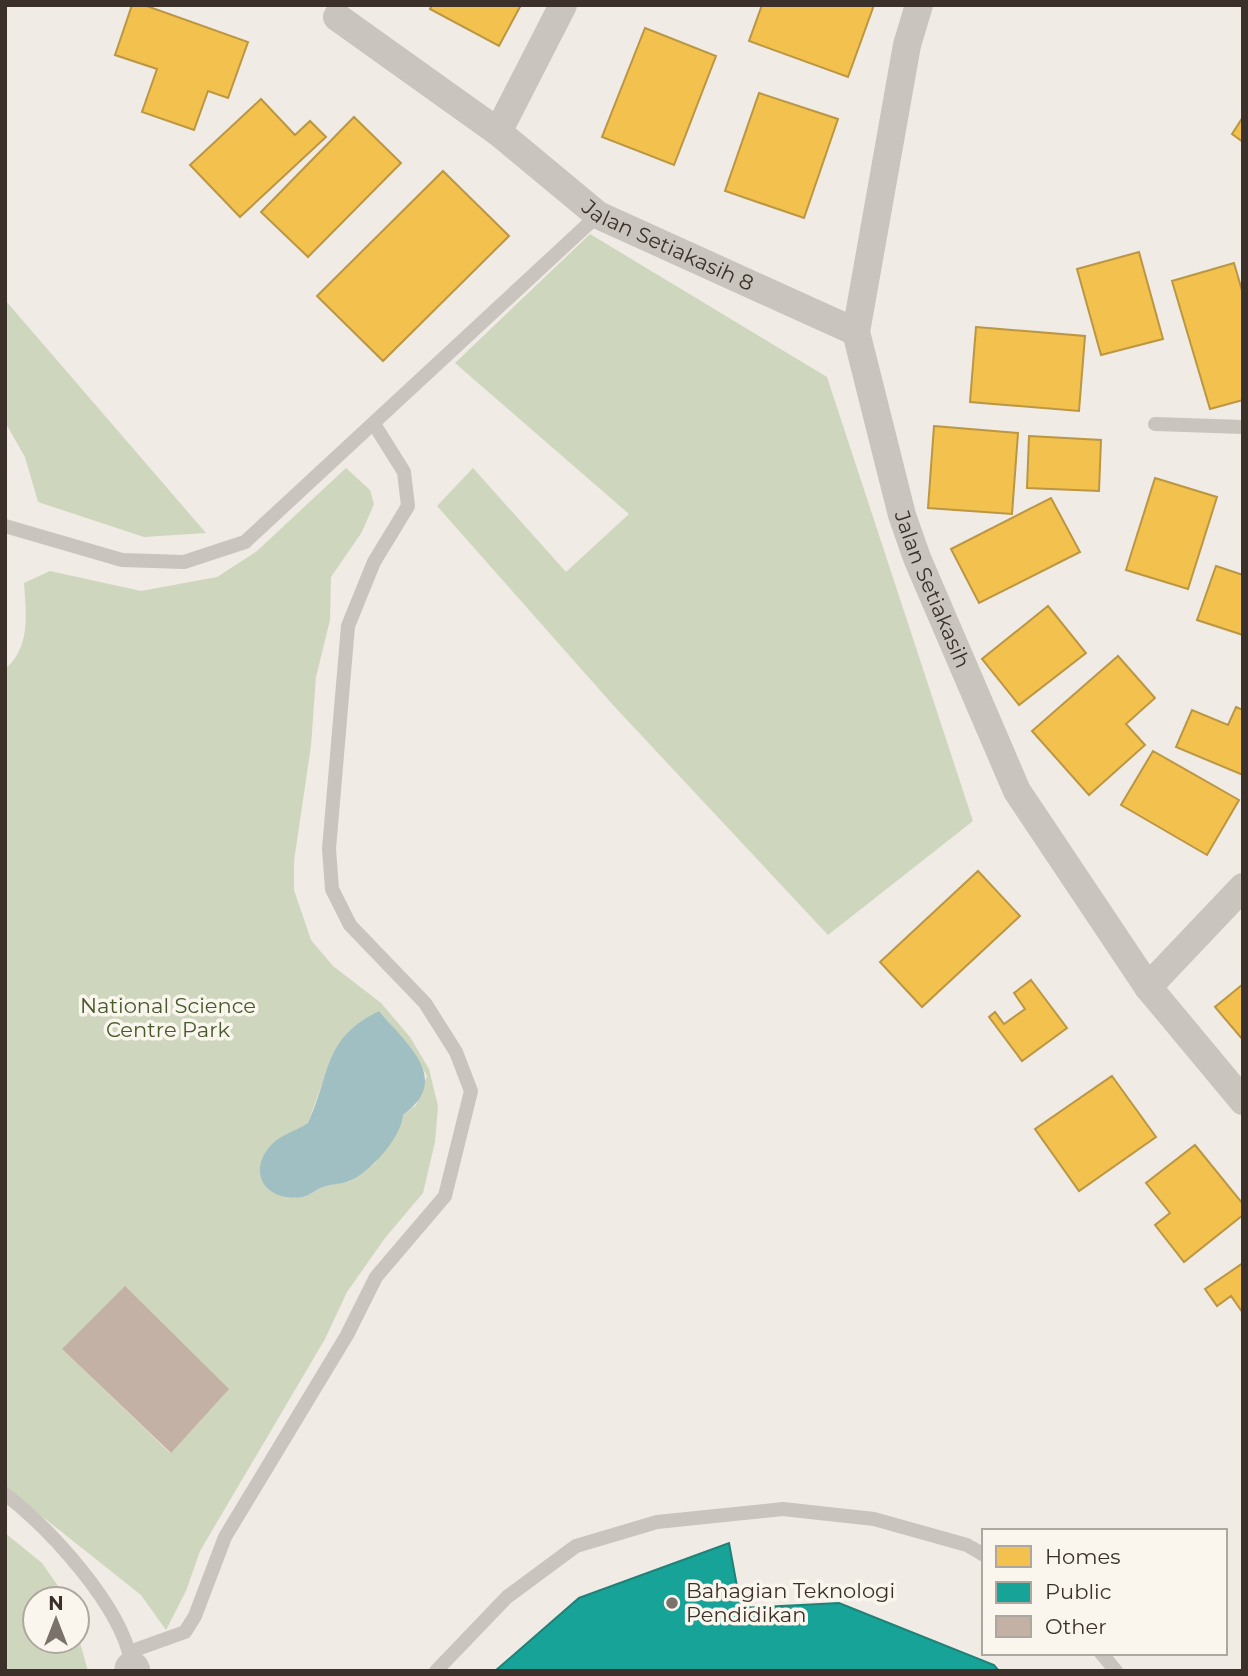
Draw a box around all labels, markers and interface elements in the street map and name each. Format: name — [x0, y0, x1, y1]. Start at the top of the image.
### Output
street label: Jalan Setiakasih 8 — [576, 193, 758, 296]
street label: Jalan Setiakasih — [889, 506, 976, 672]
park label: National Science Centre Park — [80, 993, 256, 1042]
legend — [982, 1529, 1227, 1655]
text: Homes — [1045, 1544, 1120, 1569]
place label: Bahagian Teknologi Pendidikan — [686, 1578, 895, 1627]
text: Public — [1045, 1579, 1112, 1604]
north arrow — [21, 1585, 91, 1655]
text: N — [48, 1592, 64, 1615]
marker: Bahagian Teknologi Pendidikan — [664, 1595, 680, 1611]
text: Other — [1045, 1614, 1107, 1639]

